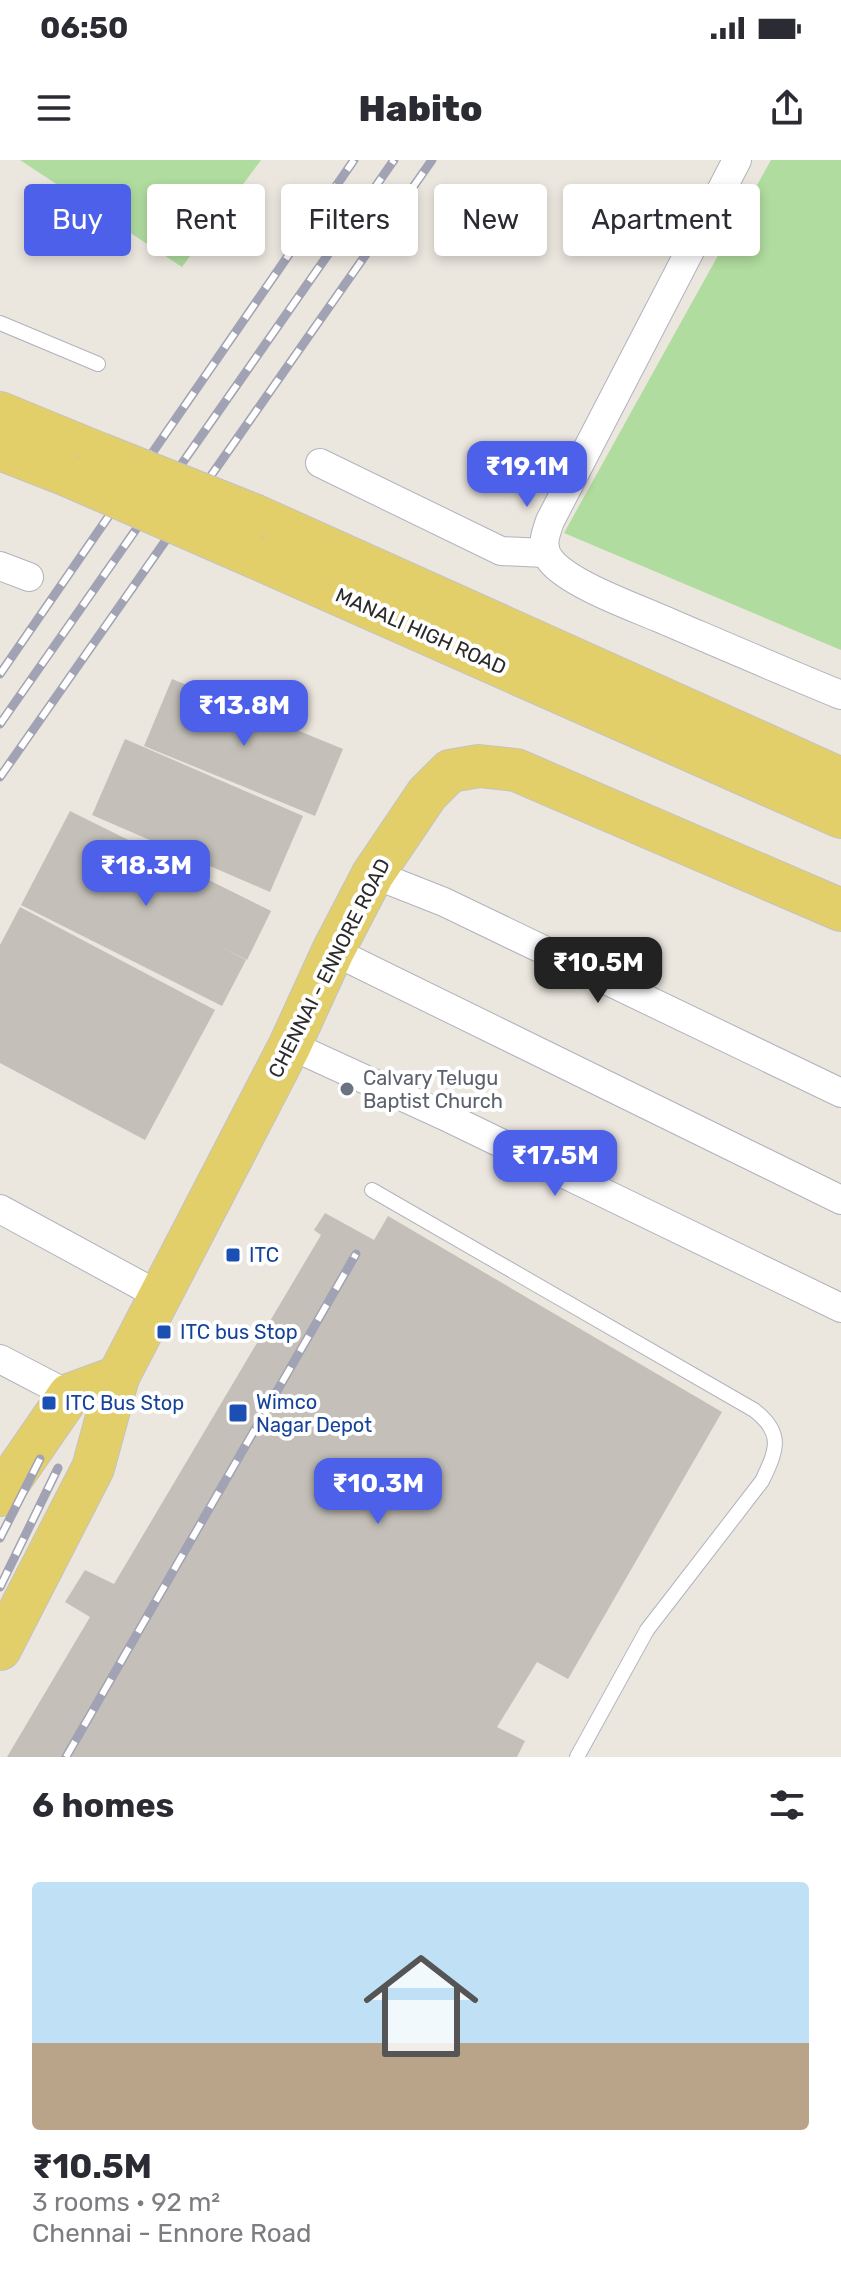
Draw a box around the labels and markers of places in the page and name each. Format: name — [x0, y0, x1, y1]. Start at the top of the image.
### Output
pin: ₹19.1M — [462, 441, 592, 509]
pin: ₹13.8M — [179, 680, 309, 748]
pin: ₹18.3M — [81, 840, 211, 908]
pin: ₹10.5M — [533, 937, 663, 1005]
place label: Calvary Telugu Baptist Church — [363, 1066, 503, 1113]
marker: Calvary Telugu Baptist Church — [338, 1080, 356, 1098]
pin: ₹17.5M — [490, 1130, 620, 1198]
place label: ITC — [249, 1243, 279, 1267]
marker: ITC — [224, 1246, 242, 1264]
place label: ITC bus Stop — [180, 1320, 298, 1344]
marker: ITC bus Stop — [155, 1323, 173, 1341]
place label: Wimco Nagar Depot — [256, 1390, 372, 1437]
place label: ITC Bus Stop — [65, 1391, 184, 1415]
marker: ITC Bus Stop — [40, 1394, 58, 1412]
marker: Wimco Nagar Depot — [227, 1402, 249, 1424]
pin: ₹10.3M — [313, 1458, 443, 1526]

